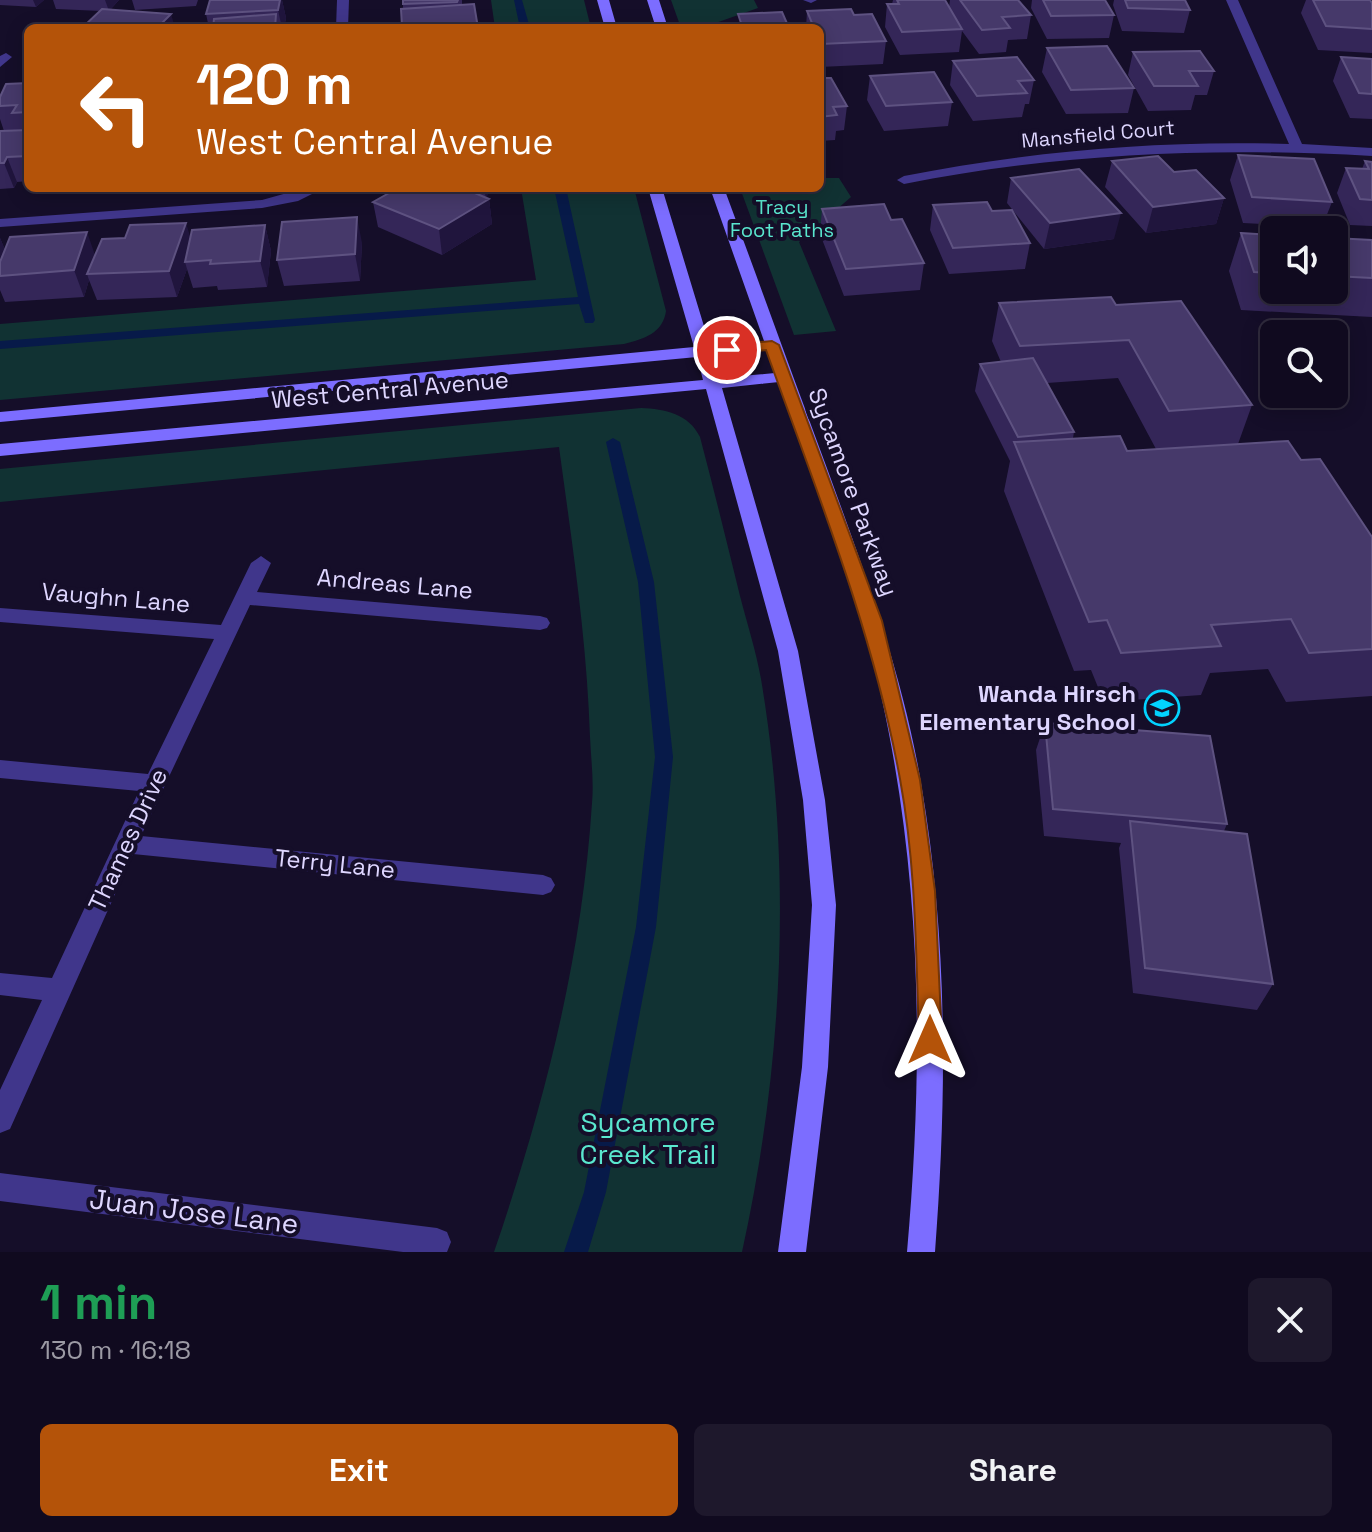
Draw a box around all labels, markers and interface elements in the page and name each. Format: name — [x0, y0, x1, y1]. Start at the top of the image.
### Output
text: 120 m — [196, 49, 353, 120]
icon: left — [64, 56, 168, 160]
street label: Mansfield Court — [1020, 114, 1176, 154]
text: West Central Avenue — [196, 119, 554, 165]
park label: Tracy Foot Paths — [730, 194, 834, 243]
map controls — [1260, 216, 1348, 408]
button: sound — [1260, 216, 1348, 304]
pin — [693, 316, 761, 384]
button: search — [1260, 320, 1348, 408]
icon: arrive — [705, 328, 749, 372]
street label: West Central Avenue — [270, 364, 510, 415]
street label: Sycamore Parkway — [801, 384, 906, 600]
street label: Andreas Lane — [316, 561, 474, 606]
street label: Vaughn Lane — [40, 576, 192, 619]
place label: Wanda Hirsch Elementary School — [919, 678, 1136, 737]
school or university icon: Wanda Hirsch Elementary School — [1143, 689, 1181, 727]
street label: Thames Drive — [81, 764, 174, 916]
street label: Terry Lane — [273, 842, 397, 885]
position arrow — [888, 998, 972, 1082]
park label: Sycamore Creek Trail — [580, 1104, 716, 1172]
street label: Juan Jose Lane — [87, 1180, 301, 1242]
text: 1 min — [40, 1272, 157, 1333]
button: close — [1248, 1278, 1332, 1362]
text: 130 m · 16:18 — [40, 1333, 191, 1367]
button: Exit — [40, 1424, 678, 1516]
button: Share — [694, 1424, 1332, 1516]

